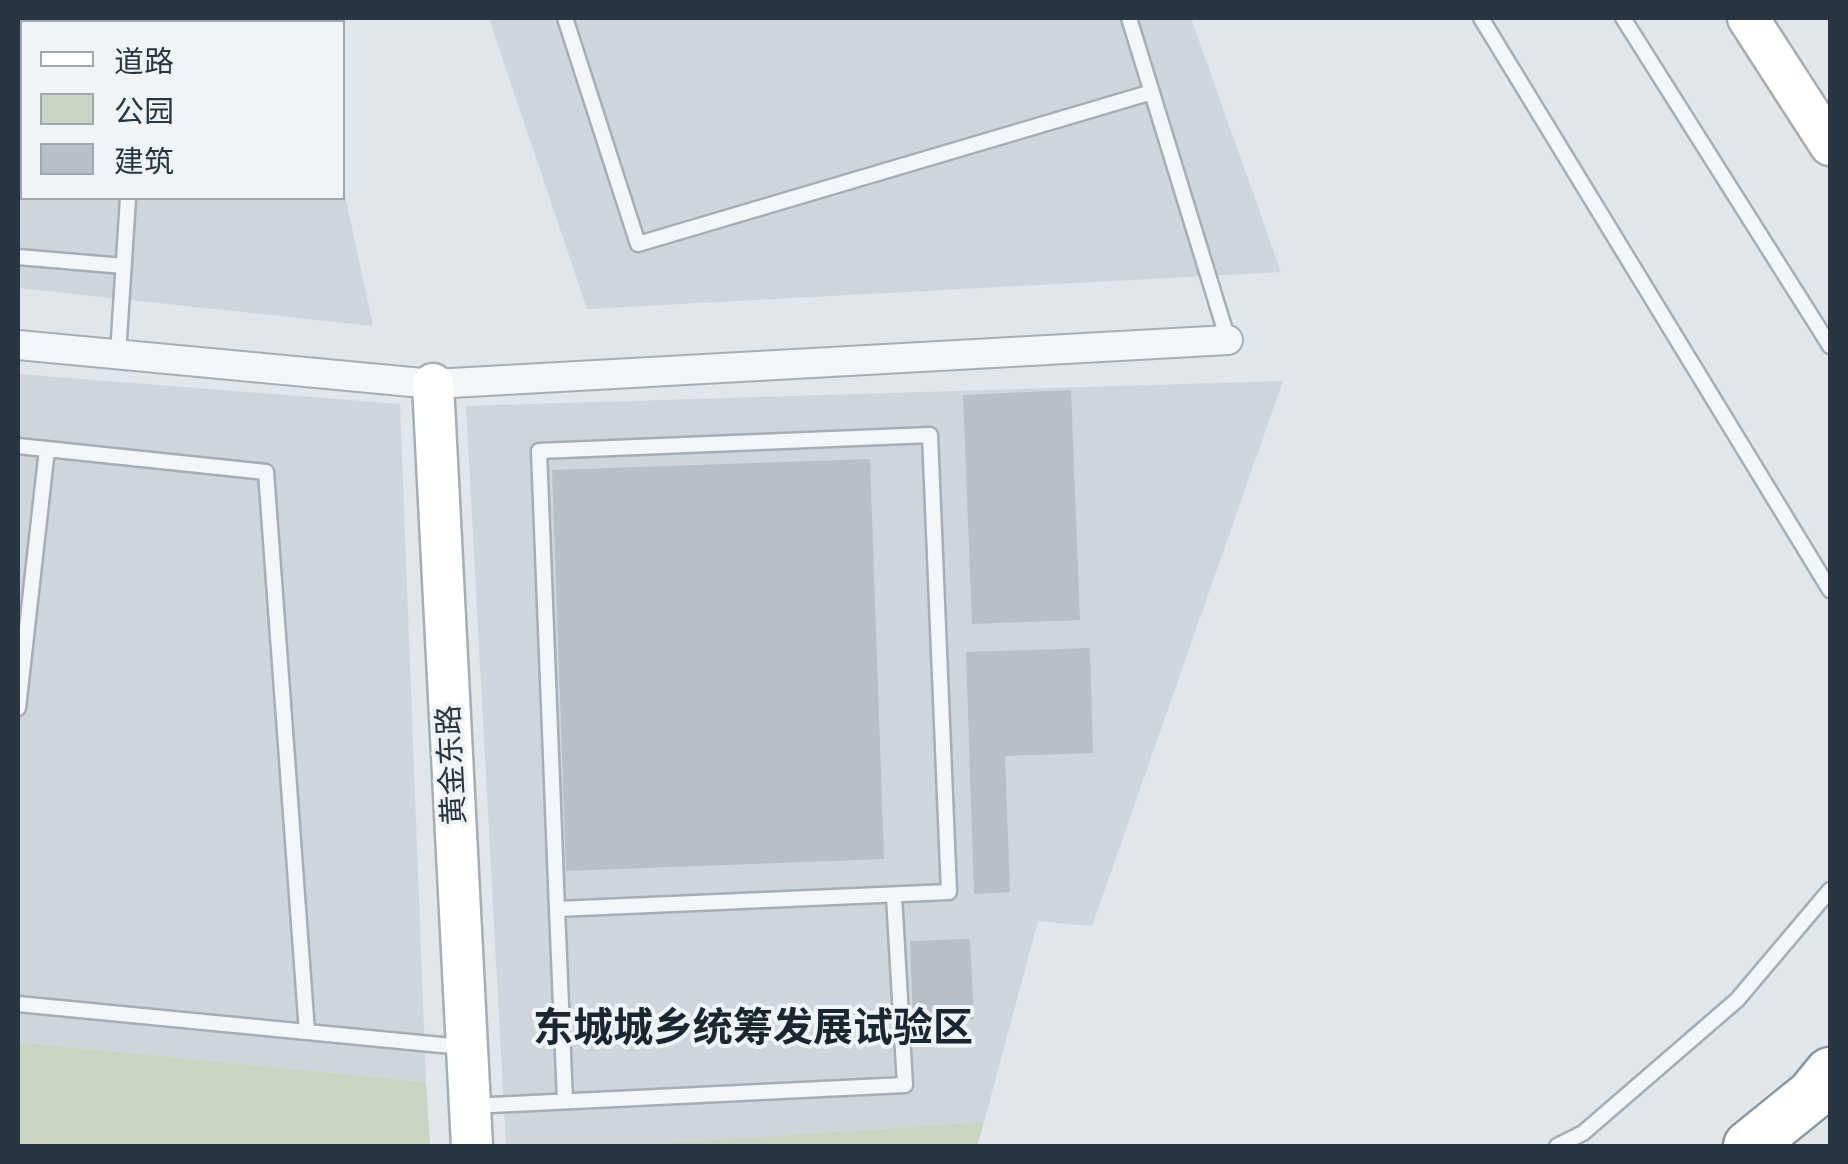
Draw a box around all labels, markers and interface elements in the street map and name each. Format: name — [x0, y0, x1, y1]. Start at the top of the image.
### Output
legend — [20, 20, 345, 200]
text: 道路 — [114, 44, 174, 80]
text: 公园 — [114, 94, 174, 130]
text: 建筑 — [114, 144, 174, 180]
street label: 黄金东路 — [432, 704, 474, 826]
district label: 东城城乡统筹发展试验区 — [533, 1006, 973, 1054]

